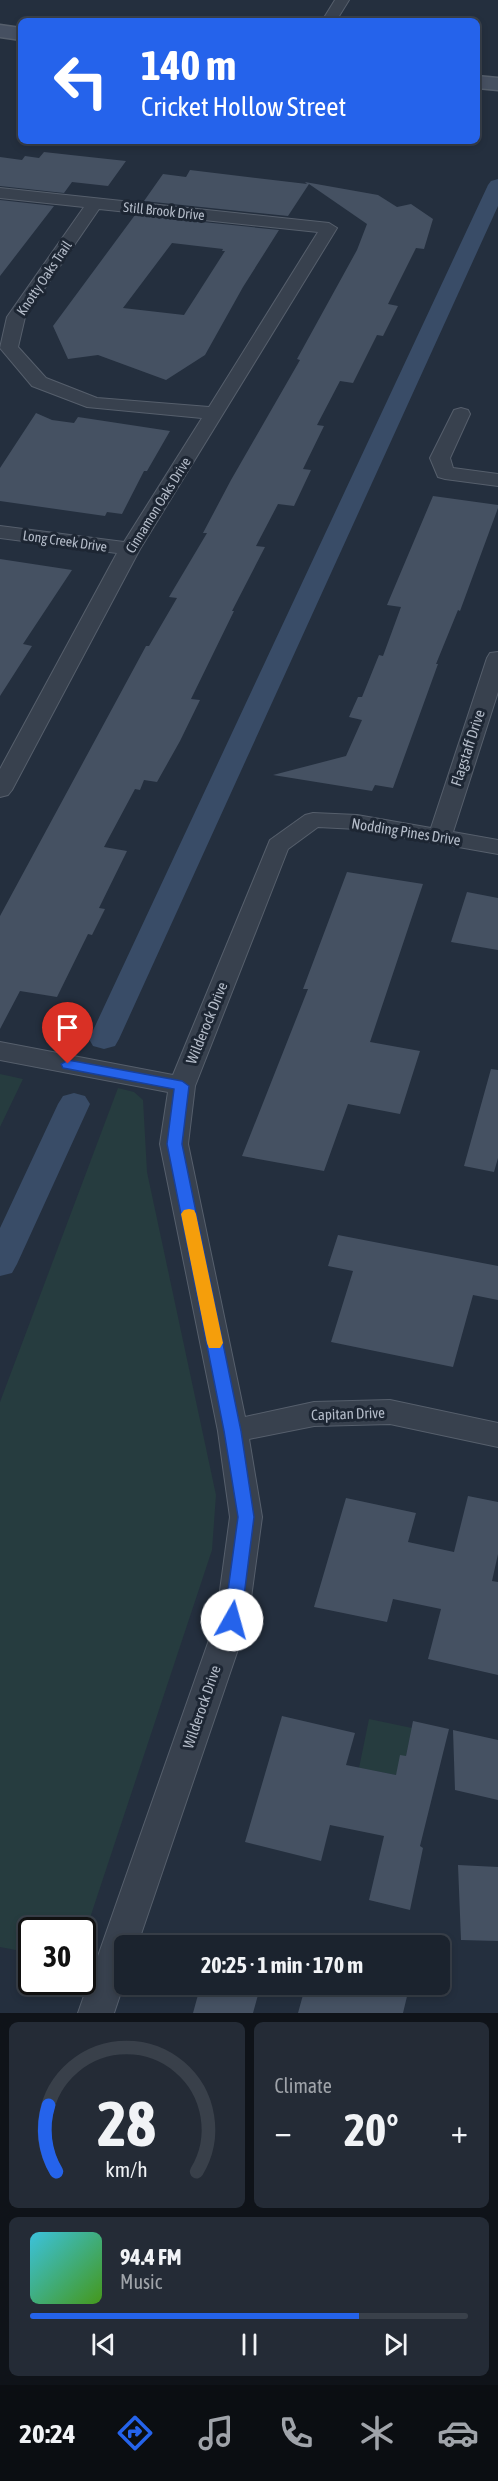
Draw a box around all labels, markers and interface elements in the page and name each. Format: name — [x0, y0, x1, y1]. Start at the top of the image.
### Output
text: 140 m — [141, 41, 236, 89]
icon: left — [42, 42, 120, 120]
text: Cricket Hollow Street — [141, 91, 346, 122]
street label: Still Brook Drive — [123, 199, 205, 223]
street label: Knotty Oaks Trail — [13, 238, 75, 318]
street label: Cinnamon Oaks Drive — [122, 454, 194, 556]
street label: Long Creek Drive — [22, 527, 108, 555]
street label: Flagstaff Drive — [447, 707, 488, 788]
street label: Nodding Pines Drive — [350, 814, 462, 849]
street label: Wilderock Drive — [182, 979, 231, 1066]
pin — [42, 1002, 93, 1064]
icon: arrive — [51, 1011, 84, 1044]
street label: Capitan Drive — [311, 1404, 385, 1423]
position arrow — [200, 1588, 264, 1652]
street label: Wilderock Drive — [179, 1663, 224, 1751]
speed limit sign: 30 — [18, 1917, 96, 1995]
text: 20:25 · 1 min · 170 m — [201, 1952, 363, 1978]
text: Climate — [275, 2074, 332, 2097]
text: 28 — [97, 2088, 156, 2159]
text: 20° — [344, 2104, 399, 2156]
text: − — [275, 2112, 292, 2150]
text: + — [451, 2112, 468, 2150]
text: km/h — [105, 2157, 148, 2182]
text: 94.4 FM — [120, 2244, 182, 2270]
text: Music — [120, 2270, 162, 2293]
icon: previous — [87, 2328, 120, 2361]
icon: pause — [233, 2328, 266, 2361]
icon: next — [379, 2328, 412, 2361]
icon: directions — [114, 2412, 156, 2454]
icon: music — [195, 2412, 237, 2454]
icon: phone — [275, 2412, 317, 2454]
icon: climate — [356, 2412, 398, 2454]
icon: car — [437, 2412, 479, 2454]
text: 20:24 — [19, 2418, 75, 2449]

